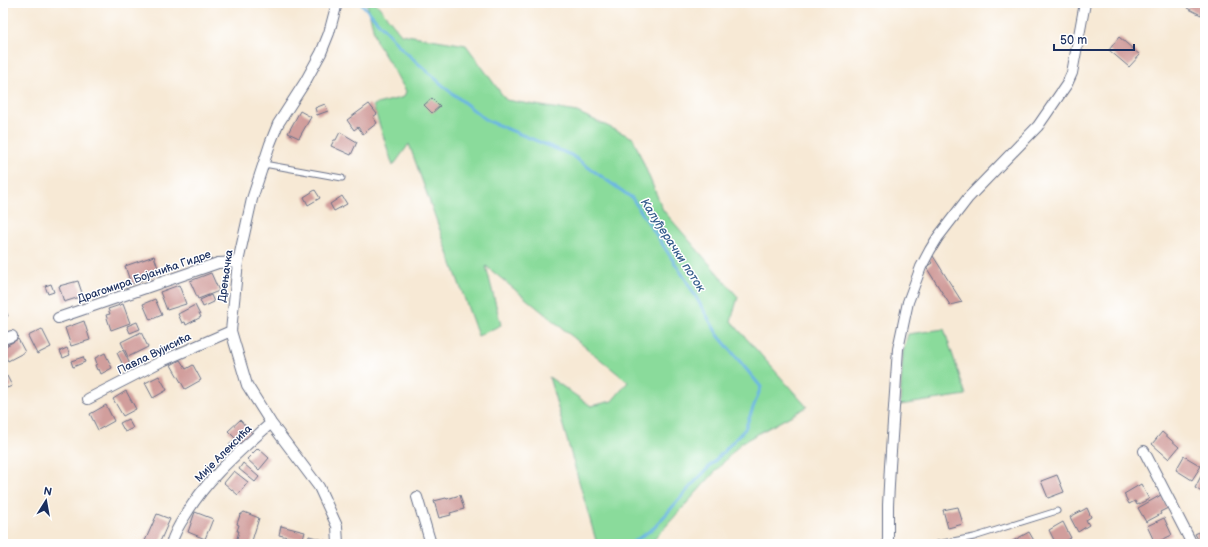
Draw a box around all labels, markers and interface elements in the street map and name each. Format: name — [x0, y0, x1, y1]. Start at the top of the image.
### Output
scale bar — [1054, 26, 1134, 52]
text: 50 m — [1060, 33, 1087, 48]
water label: Калуђерачки поток — [637, 196, 709, 295]
street label: Драгомира Бојанића Гидре — [76, 247, 213, 305]
street label: Дрењачка — [215, 248, 236, 303]
street label: Павла Вујисића — [115, 330, 194, 377]
street label: Мије Алексића — [192, 422, 255, 485]
north arrow — [26, 481, 66, 521]
text: N — [43, 485, 53, 499]

